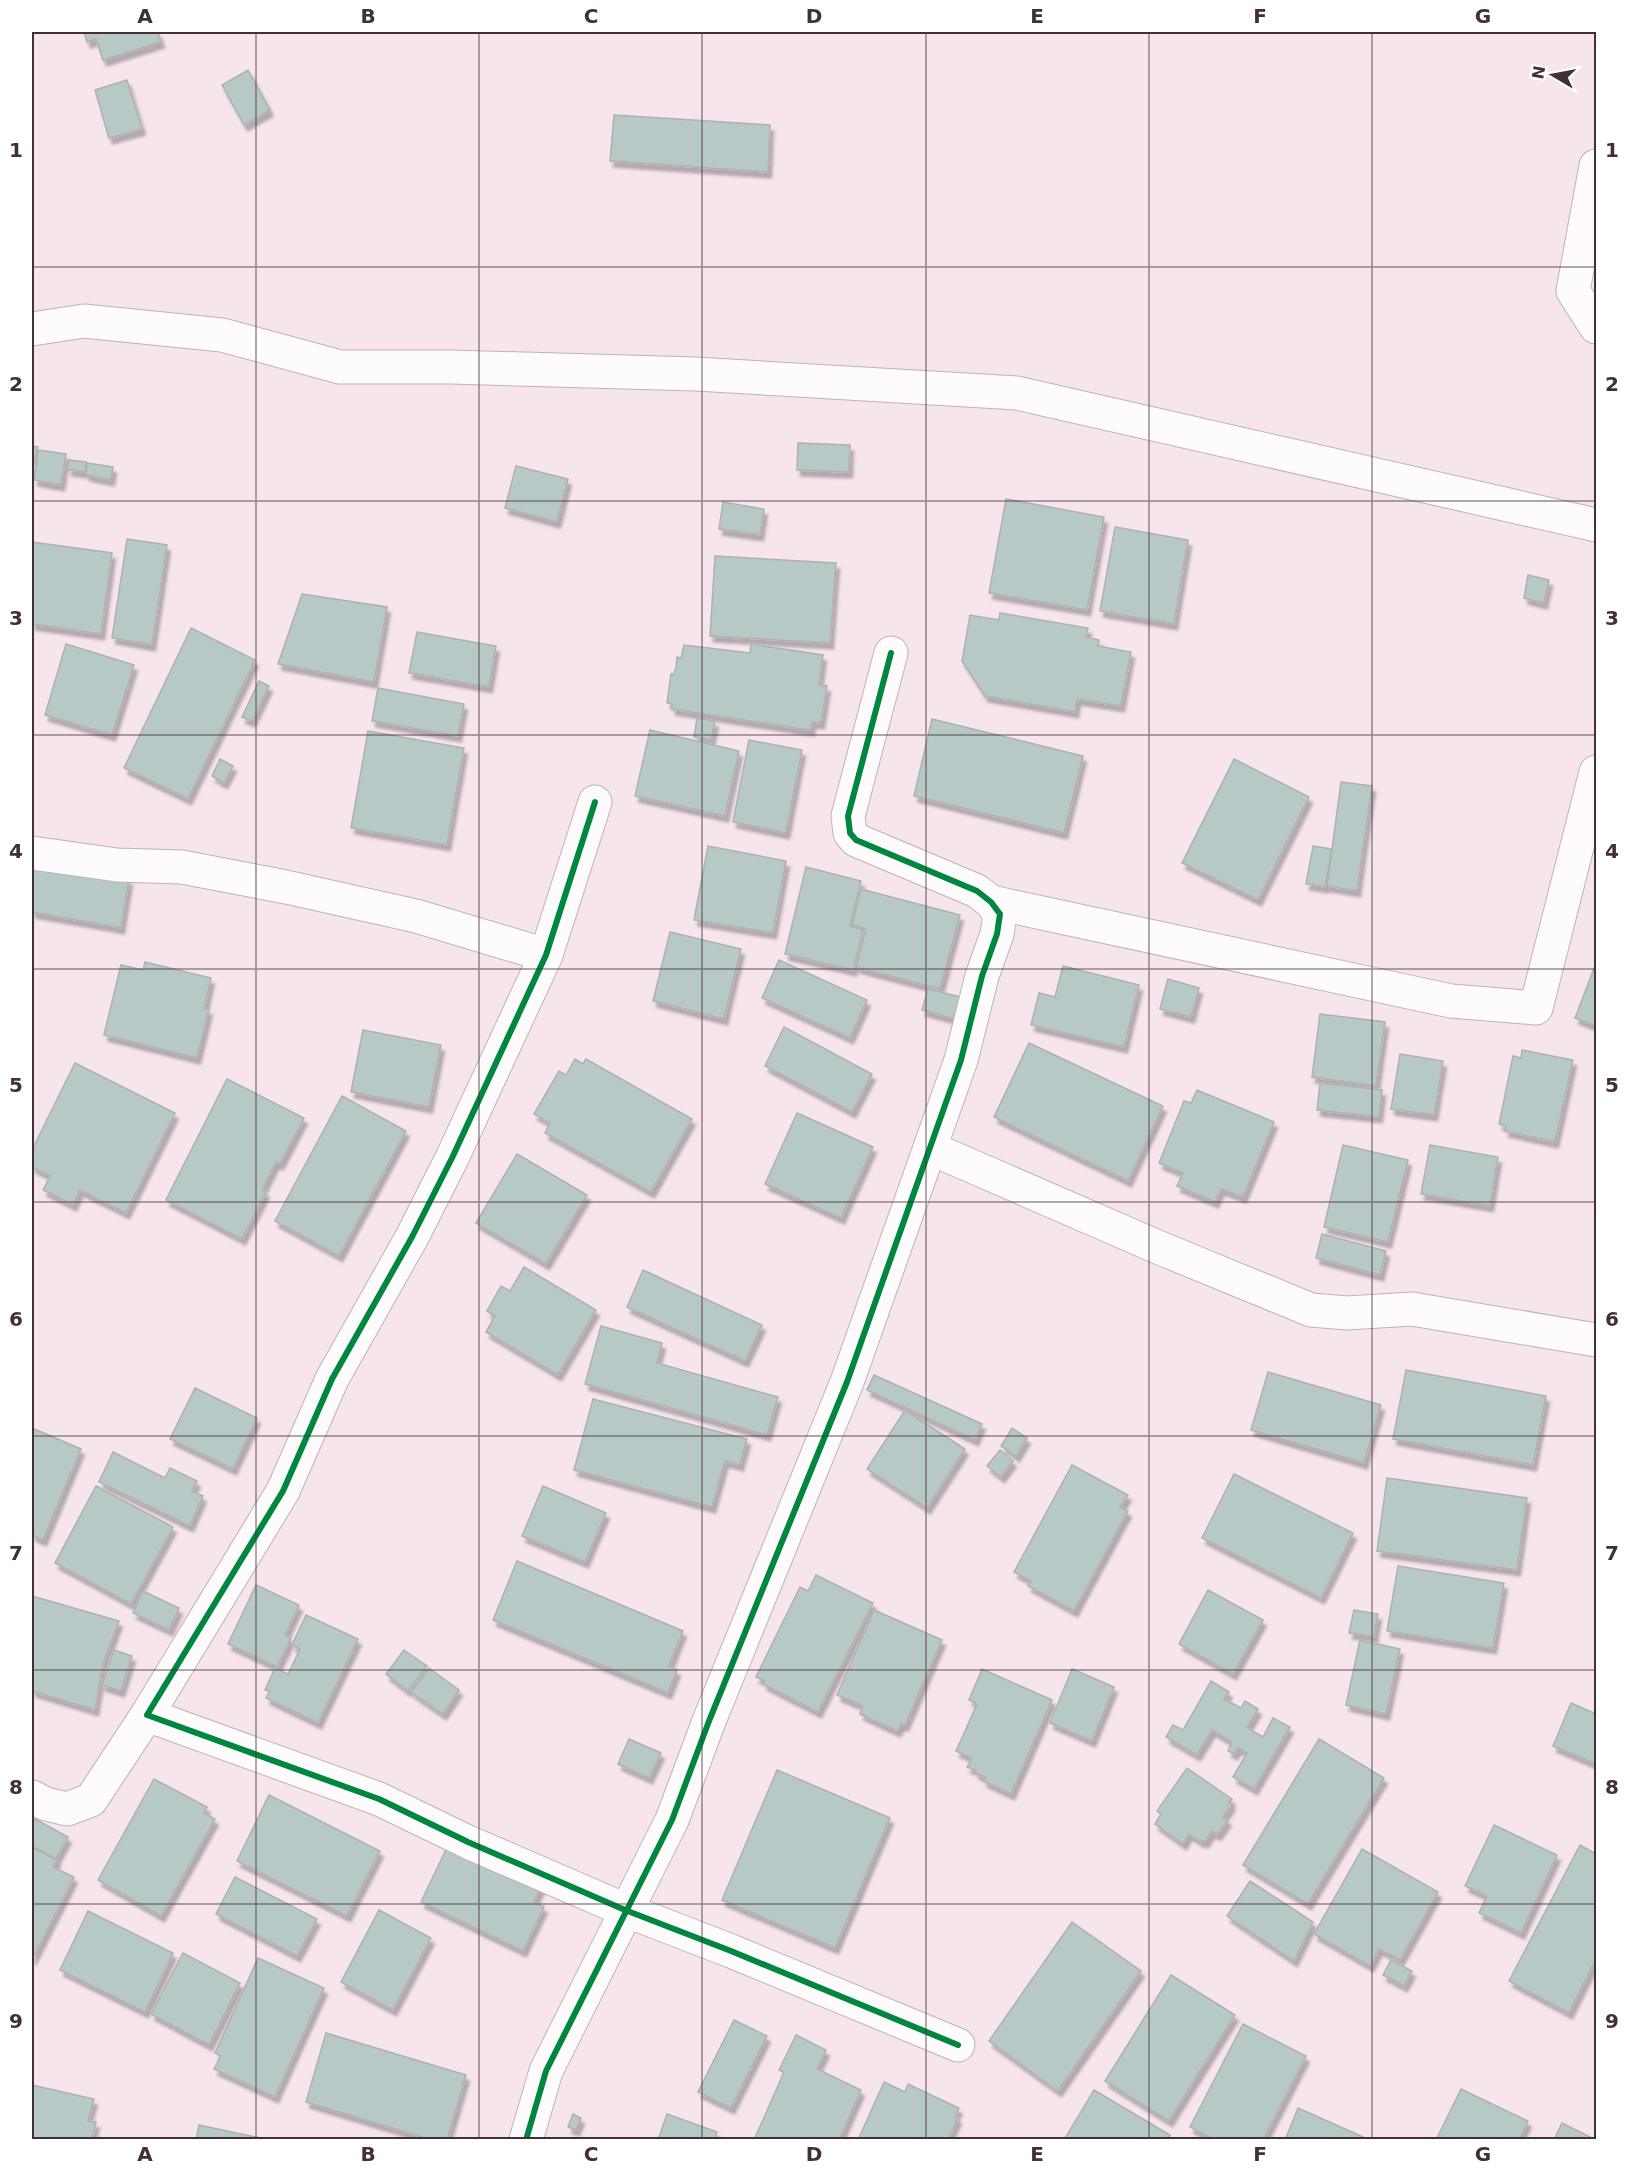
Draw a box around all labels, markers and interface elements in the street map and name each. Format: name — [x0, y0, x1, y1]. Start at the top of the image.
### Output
text: A — [137, 4, 153, 28]
text: B — [360, 4, 376, 28]
text: C — [584, 4, 598, 28]
text: D — [806, 4, 822, 28]
text: E — [1030, 4, 1044, 28]
text: F — [1253, 4, 1267, 28]
text: G — [1475, 4, 1491, 28]
north arrow — [1523, 45, 1583, 105]
text: N — [1528, 64, 1549, 81]
text: 1 — [9, 138, 23, 162]
text: 1 — [1605, 138, 1619, 162]
text: 2 — [9, 372, 23, 396]
text: 2 — [1605, 372, 1619, 396]
text: 3 — [9, 606, 23, 630]
text: 3 — [1605, 606, 1619, 630]
text: 4 — [9, 839, 23, 863]
text: 4 — [1605, 839, 1619, 863]
text: 5 — [9, 1073, 23, 1097]
text: 5 — [1605, 1073, 1619, 1097]
text: 6 — [9, 1307, 23, 1331]
text: 6 — [1605, 1307, 1619, 1331]
text: 7 — [9, 1541, 23, 1565]
text: 7 — [1605, 1541, 1619, 1565]
text: 8 — [9, 1775, 23, 1799]
text: 8 — [1605, 1775, 1619, 1799]
text: 9 — [9, 2009, 23, 2033]
text: 9 — [1605, 2009, 1619, 2033]
text: A — [137, 2142, 153, 2166]
text: B — [360, 2142, 376, 2166]
text: C — [584, 2142, 598, 2166]
text: D — [806, 2142, 822, 2166]
text: E — [1030, 2142, 1044, 2166]
text: F — [1253, 2142, 1267, 2166]
text: G — [1475, 2142, 1491, 2166]

